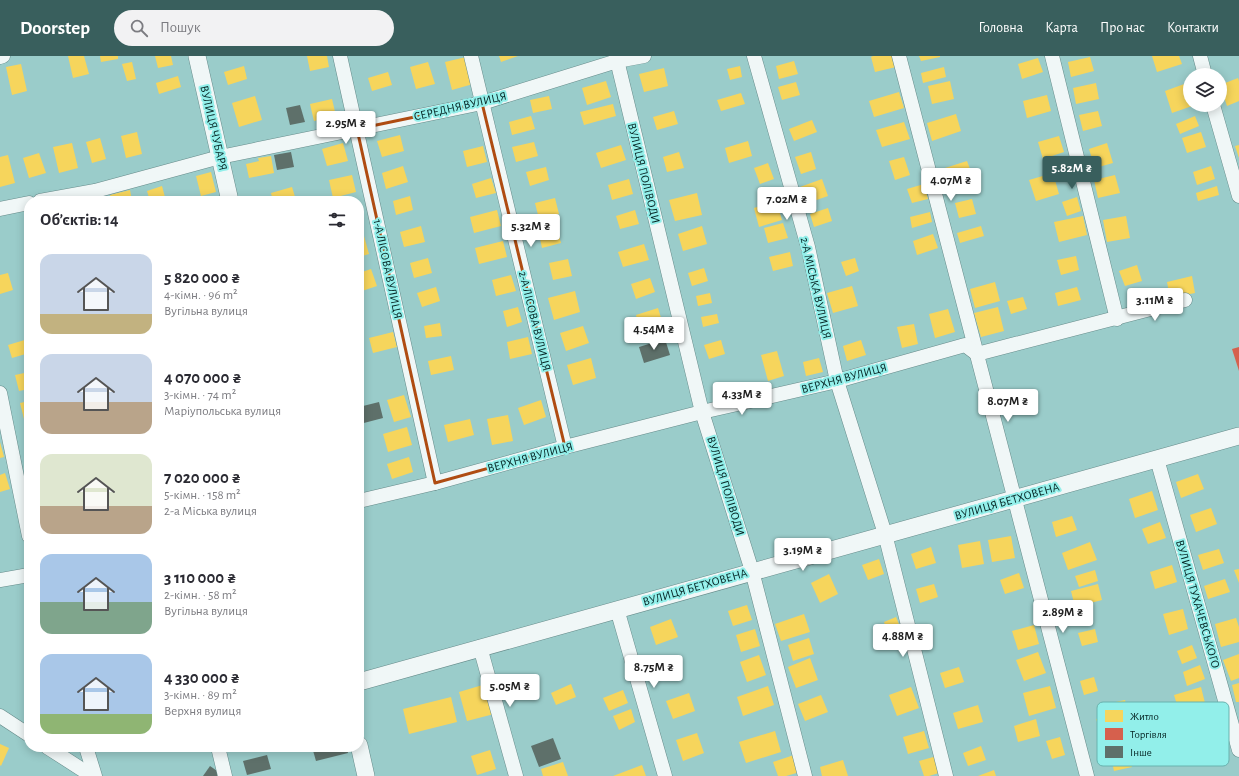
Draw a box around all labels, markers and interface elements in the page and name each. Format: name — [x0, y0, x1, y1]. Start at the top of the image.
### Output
search box — [114, 10, 394, 46]
icon: search — [128, 17, 150, 39]
text: Doorstep — [20, 19, 90, 38]
text: Пошук — [160, 20, 201, 35]
text: Головна — [978, 21, 1023, 35]
text: Карта — [1045, 21, 1078, 35]
text: Про нас — [1100, 21, 1145, 35]
text: Контакти — [1167, 21, 1219, 35]
map controls — [1183, 68, 1227, 112]
button: layers — [1183, 68, 1227, 112]
street label: ВУЛИЦЯ ЧУБАРЯ — [198, 84, 230, 172]
street label: СЕРЕДНЯ ВУЛИЦЯ — [412, 89, 508, 123]
pin: 2.95M ₴ — [309, 111, 383, 145]
text: 2.95M ₴ — [326, 117, 366, 130]
street label: ВУЛИЦЯ ПОЛІВОДИ — [626, 121, 662, 225]
pin: 5.82M ₴ — [1035, 156, 1109, 190]
text: 5.82M ₴ — [1052, 162, 1092, 175]
pin: 4.07M ₴ — [914, 168, 988, 202]
text: 4.07M ₴ — [930, 174, 972, 187]
pin: 7.02M ₴ — [750, 187, 824, 221]
text: 7.02M ₴ — [766, 193, 808, 206]
icon: filters — [326, 209, 348, 231]
text: Об’єктів: 14 — [40, 211, 119, 228]
pin: 5.32M ₴ — [494, 214, 568, 248]
street label: 1-А ЛІСОВА ВУЛИЦЯ — [372, 218, 404, 320]
text: 5.32M ₴ — [511, 220, 551, 233]
street label: 2-А МІСЬКА ВУЛИЦЯ — [798, 236, 834, 340]
text: 5 820 000 ₴ — [164, 269, 241, 286]
icon: home — [72, 270, 120, 318]
street label: 2-А ЛІСОВА ВУЛИЦЯ — [517, 270, 553, 372]
pin: 3.11M ₴ — [1118, 288, 1192, 322]
text: 4-кімн. · 96 m² — [164, 289, 238, 302]
text: 3.11M ₴ — [1136, 294, 1174, 307]
text: Вугільна вулиця — [164, 305, 248, 318]
pin: 4.54M ₴ — [617, 317, 691, 351]
text: 4.54M ₴ — [633, 323, 675, 336]
street label: ВЕРХНЯ ВУЛИЦЯ — [800, 361, 888, 395]
text: 4 070 000 ₴ — [164, 369, 242, 386]
icon: home — [72, 370, 120, 418]
pin: 4.33M ₴ — [705, 382, 779, 416]
text: 4.33M ₴ — [722, 388, 762, 401]
text: 3-кімн. · 74 m² — [164, 389, 236, 402]
pin: 8.07M ₴ — [971, 389, 1045, 423]
text: 8.07M ₴ — [987, 395, 1029, 408]
text: Маріупольська вулиця — [164, 405, 281, 418]
street label: ВУЛИЦЯ ПОЛІВОДИ — [705, 435, 747, 537]
street label: ВЕРХНЯ ВУЛИЦЯ — [486, 440, 574, 474]
text: 7 020 000 ₴ — [164, 469, 241, 486]
icon: home — [72, 470, 120, 518]
street label: ВУЛИЦЯ БЕТХОВЕНА — [953, 480, 1061, 522]
text: 5-кімн. · 158 m² — [164, 489, 241, 502]
text: 2-а Міська вулиця — [164, 505, 257, 518]
pin: 3.19M ₴ — [766, 538, 840, 572]
street label: ВУЛИЦЯ ТУХАЧЕВСЬКОГО — [1174, 538, 1222, 670]
text: 3.19M ₴ — [783, 544, 823, 557]
street label: ВУЛИЦЯ БЕТХОВЕНА — [641, 566, 749, 608]
text: 3 110 000 ₴ — [164, 569, 237, 586]
icon: home — [72, 570, 120, 618]
text: 2-кімн. · 58 m² — [164, 589, 237, 602]
pin: 2.89M ₴ — [1026, 600, 1100, 634]
text: Вугільна вулиця — [164, 605, 248, 618]
text: 2.89M ₴ — [1042, 606, 1084, 619]
pin: 4.88M ₴ — [866, 624, 940, 658]
text: 4.88M ₴ — [882, 630, 924, 643]
pin: 8.75M ₴ — [617, 655, 691, 689]
text: 8.75M ₴ — [634, 661, 674, 674]
text: 4 330 000 ₴ — [164, 669, 240, 686]
icon: home — [72, 670, 120, 718]
pin: 5.05M ₴ — [473, 674, 547, 708]
text: 5.05M ₴ — [490, 680, 530, 693]
text: 3-кімн. · 89 m² — [164, 689, 237, 702]
legend — [1097, 702, 1229, 766]
text: Верхня вулиця — [164, 705, 241, 718]
text: Житло — [1130, 711, 1159, 722]
text: Торгівля — [1130, 729, 1167, 740]
text: Інше — [1130, 747, 1152, 758]

